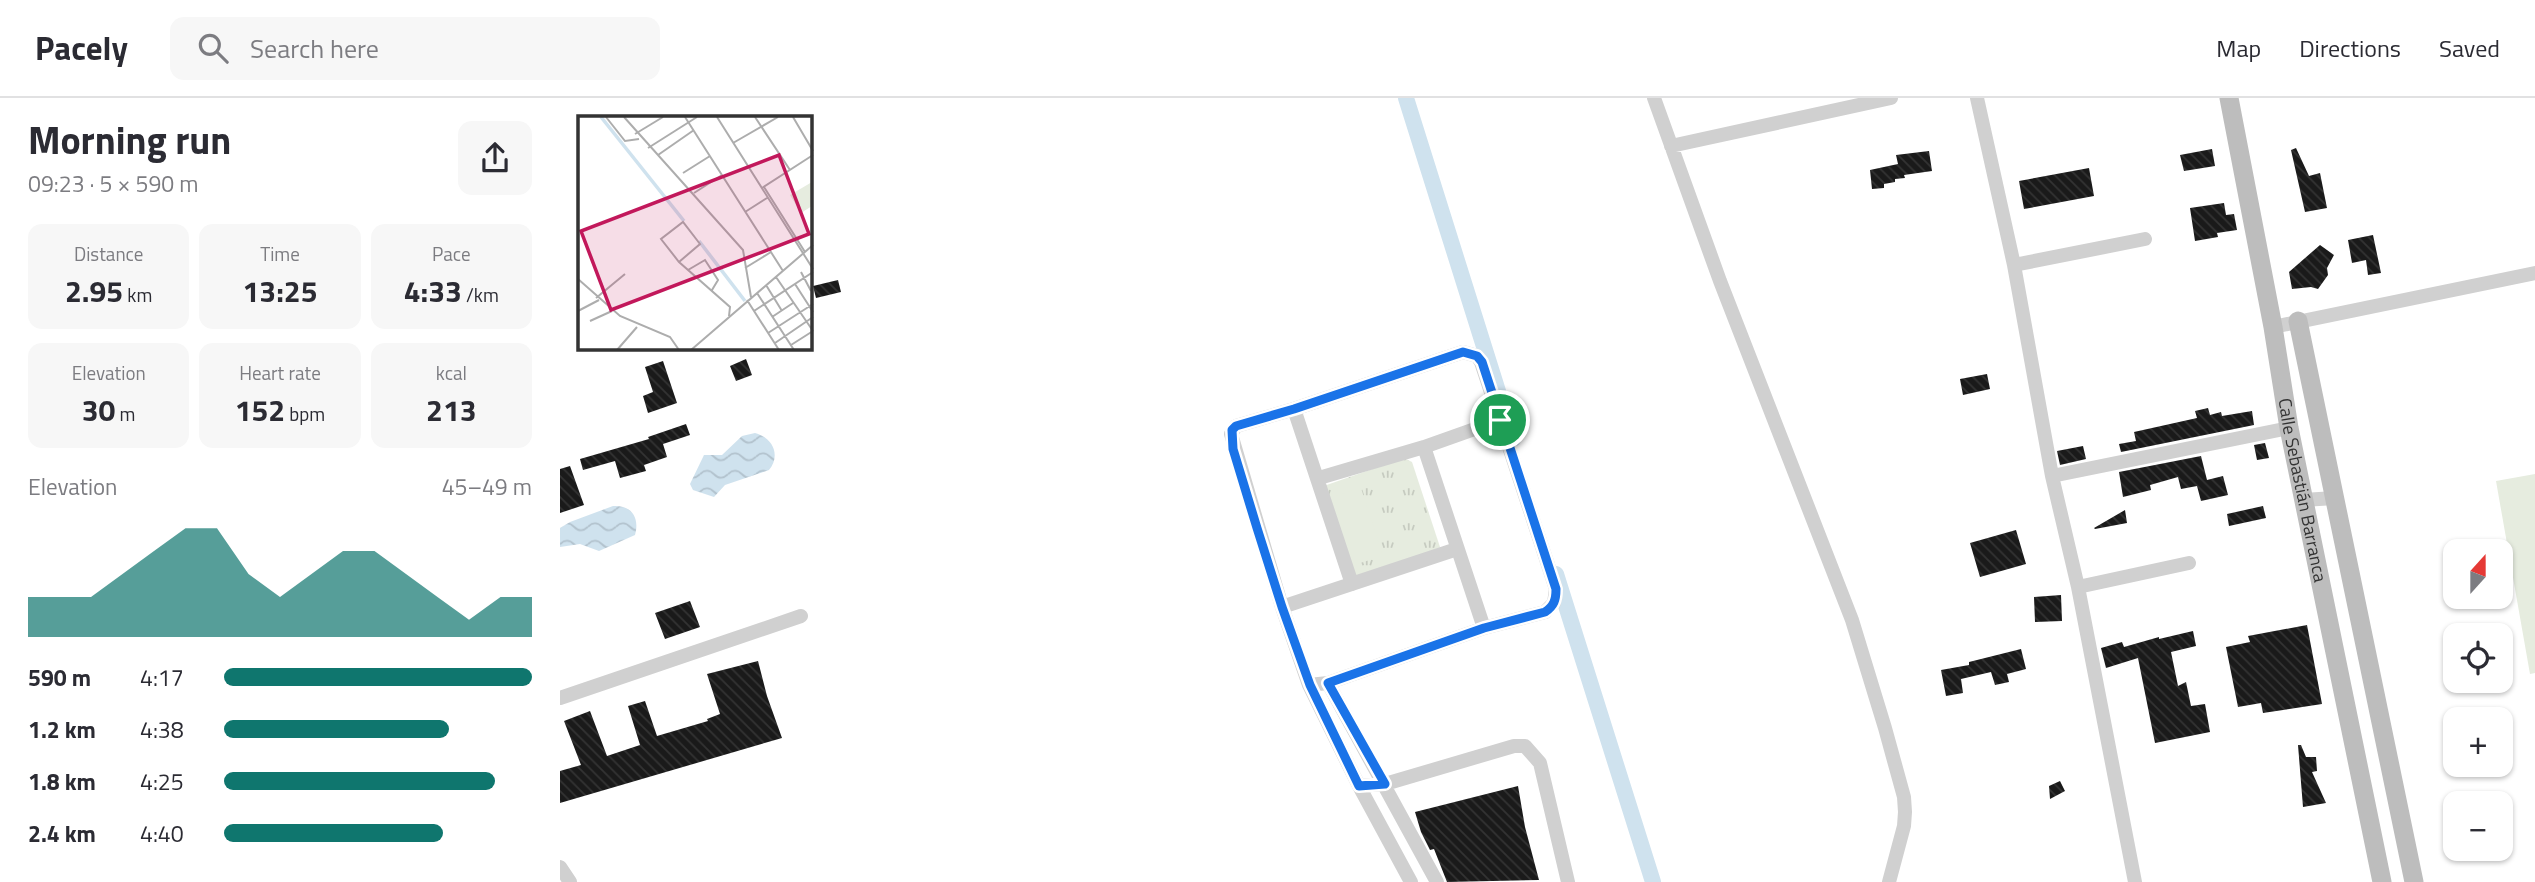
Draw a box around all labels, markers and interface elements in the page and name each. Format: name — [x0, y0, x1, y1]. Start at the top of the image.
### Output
search box — [170, 17, 660, 80]
text: Pacely — [35, 23, 128, 73]
icon: search — [194, 29, 232, 67]
text: Search here — [250, 29, 379, 68]
text: Map — [2216, 30, 2261, 66]
text: Directions — [2299, 30, 2401, 66]
text: Saved — [2439, 30, 2500, 66]
text: Morning run — [28, 111, 231, 169]
inset map — [578, 116, 812, 350]
button: share — [458, 121, 532, 195]
text: 09:23 · 5 × 590 m — [28, 166, 198, 201]
text: Distance — [74, 239, 143, 268]
text: Time — [260, 239, 300, 268]
text: Pace — [432, 239, 471, 268]
text: 2.95 — [65, 268, 123, 314]
text: 13:25 — [243, 268, 317, 314]
text: 4:33 — [404, 268, 462, 314]
text: km — [123, 280, 152, 309]
text: /km — [462, 280, 499, 309]
text: Elevation — [72, 358, 146, 387]
text: Heart rate — [239, 358, 321, 387]
text: kcal — [436, 358, 467, 387]
text: 30 — [82, 387, 115, 433]
text: 152 — [235, 387, 285, 433]
text: 213 — [426, 387, 477, 433]
pin — [1470, 390, 1530, 450]
street label: Calle Sebastián Barranca — [2271, 396, 2334, 585]
text: m — [115, 399, 136, 428]
text: bpm — [285, 399, 325, 428]
icon: arrive — [1481, 401, 1519, 439]
text: Elevation — [28, 469, 117, 504]
text: 45–49 m — [442, 469, 532, 504]
north arrow — [2443, 539, 2513, 609]
map controls — [2443, 539, 2513, 861]
button: locate — [2443, 623, 2513, 693]
text: 590 m — [28, 660, 91, 695]
text: 4:17 — [140, 660, 184, 695]
button: + — [2443, 707, 2513, 777]
text: 1.2 km — [28, 712, 96, 747]
text: 4:38 — [140, 712, 184, 747]
text: 1.8 km — [28, 764, 96, 799]
text: 4:25 — [140, 764, 184, 799]
button: − — [2443, 791, 2513, 861]
text: 2.4 km — [28, 816, 96, 851]
text: 4:40 — [140, 816, 184, 851]

